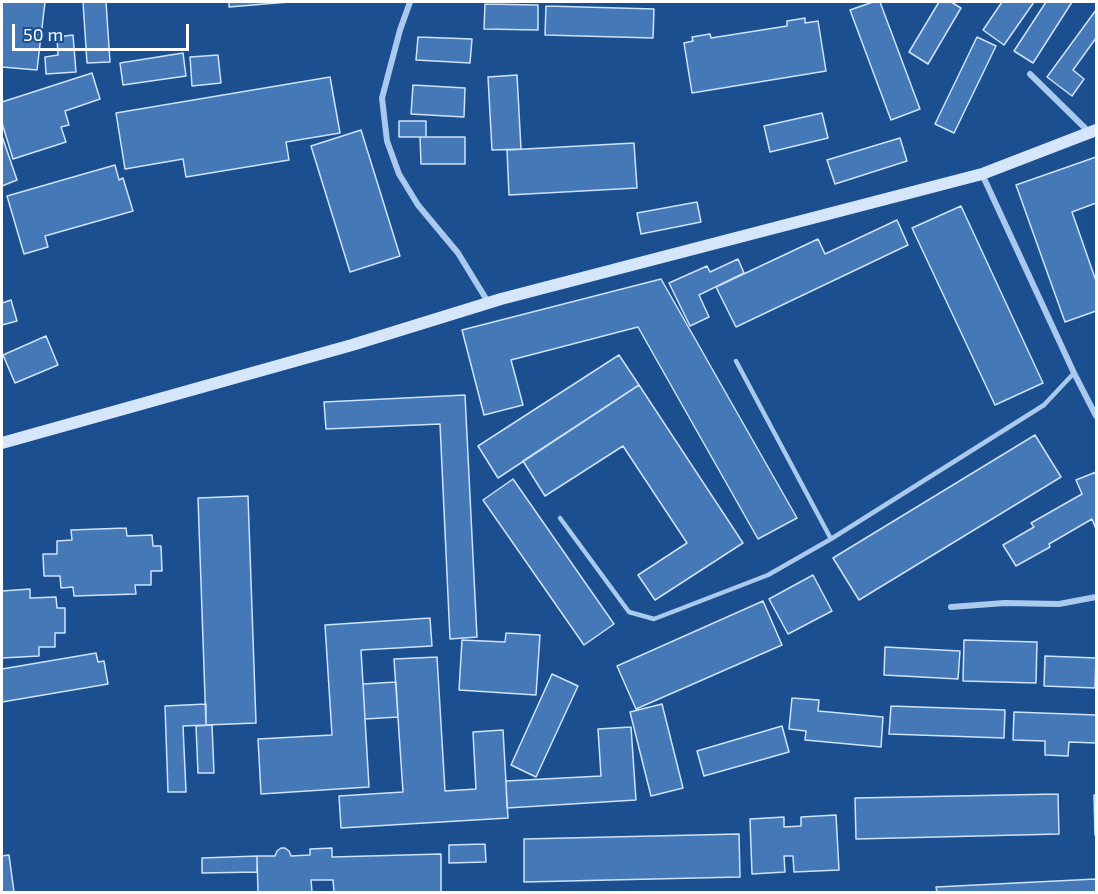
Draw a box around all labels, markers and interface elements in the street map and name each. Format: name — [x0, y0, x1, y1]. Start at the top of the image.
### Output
scale bar — [15, 12, 192, 50]
text: 50 m — [23, 23, 63, 45]

